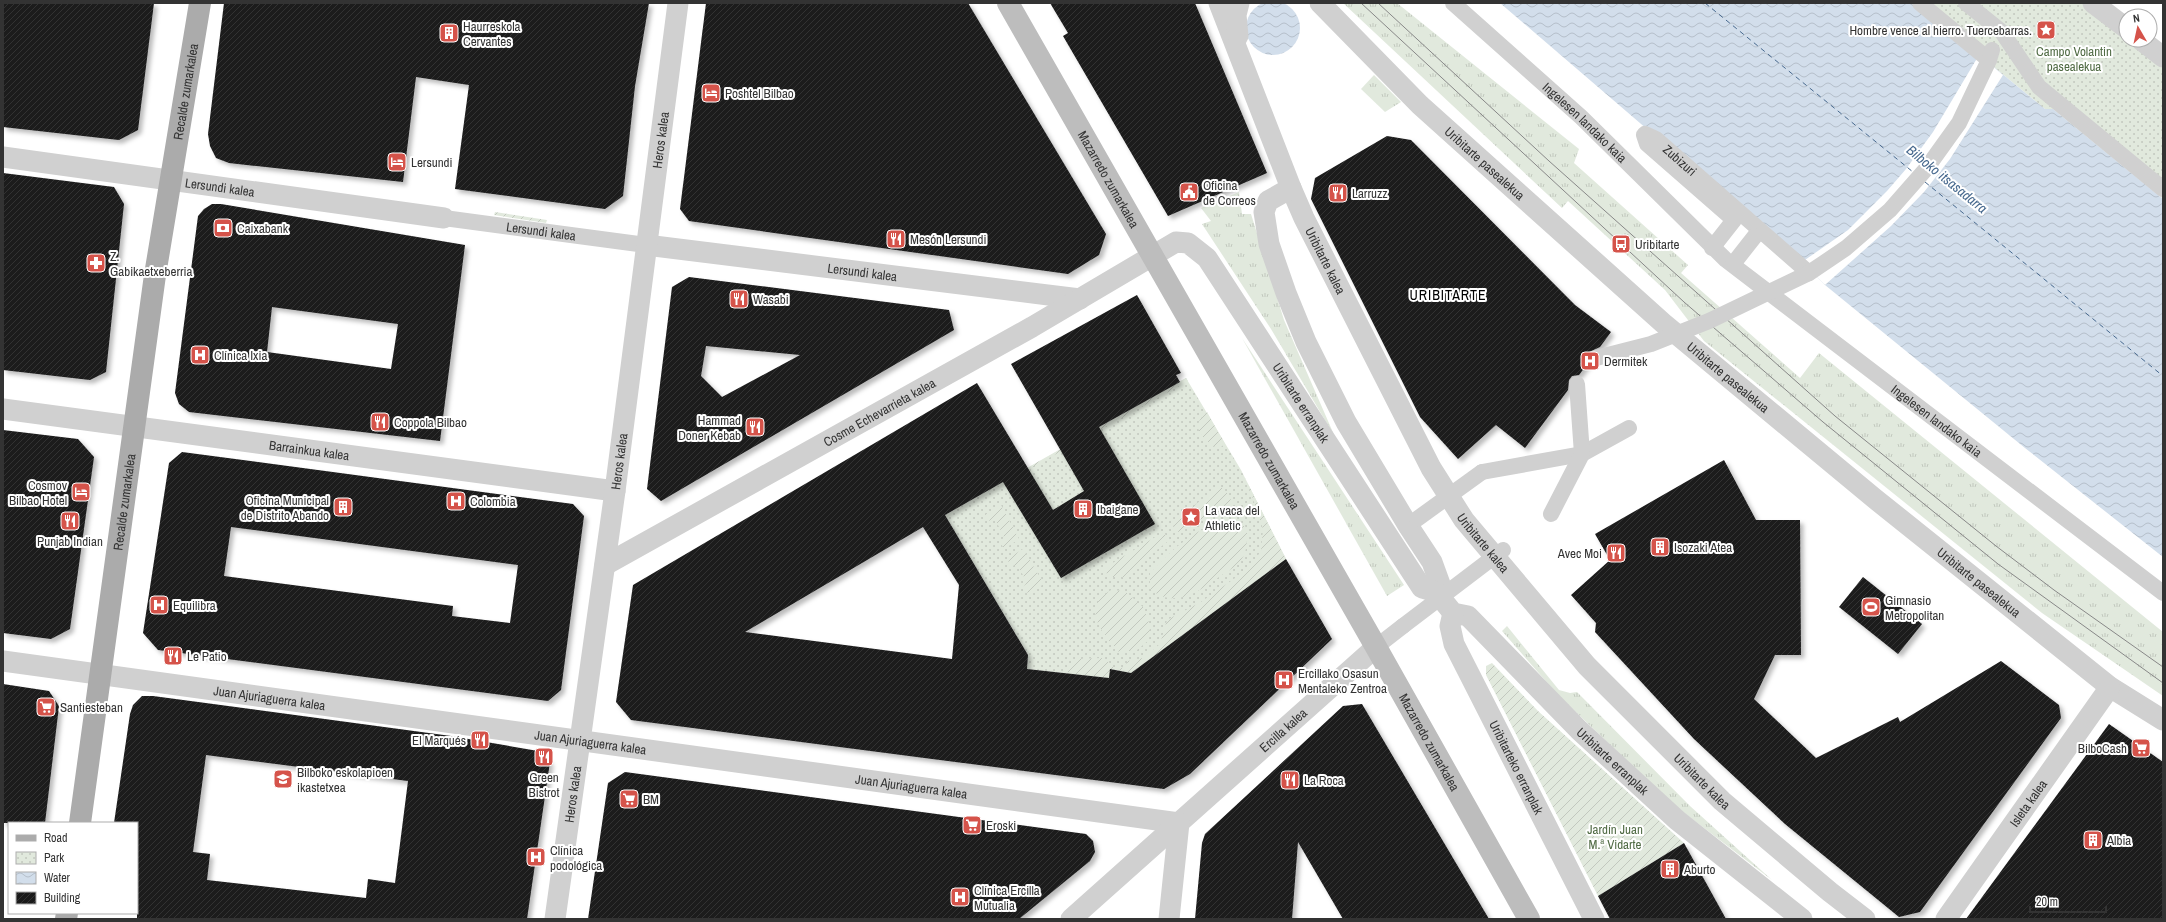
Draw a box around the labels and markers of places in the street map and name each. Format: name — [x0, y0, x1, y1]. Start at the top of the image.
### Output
place label: Haurreskola Cervantes — [463, 18, 521, 50]
place icon: Hombre vence al hierro. Tuercebarras. — [2035, 19, 2057, 41]
building icon: Haurreskola Cervantes — [438, 22, 460, 44]
place label: Hombre vence al hierro. Tuercebarras. — [1849, 22, 2032, 39]
hotel icon: Poshtel Bilbao — [700, 82, 722, 104]
place label: Poshtel Bilbao — [725, 85, 794, 102]
hotel icon: Lersundi — [386, 151, 408, 173]
place label: Lersundi — [411, 154, 453, 171]
place label: Oficina de Correos — [1203, 177, 1256, 209]
public building icon: Oficina de Correos — [1178, 181, 1200, 203]
restaurant icon: Larruzz — [1327, 182, 1349, 204]
place label: Larruzz — [1352, 185, 1388, 202]
bank icon: Caixabank — [212, 217, 234, 239]
place label: Caixabank — [237, 220, 289, 237]
restaurant icon: Mesón Lersundi — [885, 228, 907, 250]
place label: Mesón Lersundi — [910, 231, 986, 248]
bus stop icon: Uribitarte — [1610, 233, 1632, 255]
place label: Uribitarte — [1635, 236, 1680, 253]
place label: Z. Gabikaetxeberria — [110, 248, 192, 280]
pharmacy icon: Z. Gabikaetxeberria — [85, 252, 107, 274]
restaurant icon: Wasabi — [728, 288, 750, 310]
place label: Wasabi — [753, 291, 789, 308]
hospital icon: Clínica Ixia — [189, 344, 211, 366]
place label: Clínica Ixia — [214, 347, 267, 364]
hospital icon: Dermitek — [1579, 350, 1601, 372]
place label: Dermitek — [1604, 353, 1648, 370]
restaurant icon: Coppola Bilbao — [369, 411, 391, 433]
place label: Hammad Doner Kebab — [678, 412, 741, 444]
place label: Coppola Bilbao — [394, 414, 467, 431]
restaurant icon: Hammad Doner Kebab — [744, 416, 766, 438]
place label: Cosmov Bilbao Hotel — [9, 477, 68, 509]
hotel icon: Cosmov Bilbao Hotel — [70, 481, 92, 503]
hospital icon: Colombia — [445, 490, 467, 512]
place label: Oficina Municipal de Distrito Abando — [241, 492, 329, 524]
place label: Colombia — [470, 493, 516, 510]
building icon: Oficina Municipal de Distrito Abando — [332, 496, 354, 518]
building icon: Ibaigane — [1072, 498, 1094, 520]
place label: Ibaigane — [1097, 501, 1139, 518]
place label: La vaca del Athletic — [1204, 502, 1260, 534]
place icon: La vaca del Athletic — [1180, 506, 1202, 528]
restaurant icon: Punjab Indian — [59, 510, 81, 532]
place label: Punjab Indian — [37, 533, 103, 550]
building icon: Isozaki Atea — [1649, 536, 1671, 558]
place label: Isozaki Atea — [1674, 539, 1732, 556]
restaurant icon: Avec Moi — [1605, 542, 1627, 564]
place label: Avec Moi — [1557, 545, 1602, 562]
place label: Gimnasio Metropolitan — [1885, 592, 1944, 624]
hospital icon: Equilibra — [148, 594, 170, 616]
sports icon: Gimnasio Metropolitan — [1860, 596, 1882, 618]
place label: Equilibra — [173, 597, 216, 614]
restaurant icon: Le Patio — [162, 645, 184, 667]
place label: Le Patio — [187, 648, 227, 665]
place label: Ercillako Osasun Mentaleko Zentroa — [1298, 665, 1387, 697]
hospital icon: Ercillako Osasun Mentaleko Zentroa — [1273, 669, 1295, 691]
supermarket icon: Santiesteban — [35, 696, 57, 718]
place label: Santiesteban — [60, 699, 123, 716]
restaurant icon: El Marqués — [469, 729, 491, 751]
place label: El Marqués — [412, 732, 466, 749]
supermarket icon: BilboCash — [2130, 737, 2152, 759]
place label: BilboCash — [2078, 740, 2127, 757]
restaurant icon: Green Bistrot — [533, 746, 555, 768]
place label: Bilboko eskolapioen ikastetxea — [297, 764, 393, 796]
school or university icon: Bilboko eskolapioen ikastetxea — [272, 768, 294, 790]
place label: Green Bistrot — [529, 769, 559, 801]
restaurant icon: La Roca — [1279, 769, 1301, 791]
place label: La Roca — [1304, 772, 1344, 789]
supermarket icon: BM — [618, 788, 640, 810]
place label: BM — [643, 791, 659, 808]
supermarket icon: Eroski — [961, 814, 983, 836]
place label: Eroski — [986, 817, 1016, 834]
building icon: Albia — [2082, 829, 2104, 851]
place label: Albia — [2106, 832, 2131, 849]
place label: Clínica podológica — [550, 842, 602, 874]
hospital icon: Clínica podológica — [525, 846, 547, 868]
building icon: Aburto — [1659, 858, 1681, 880]
place label: Aburto — [1683, 861, 1715, 878]
place label: Clínica Ercilla Mutualia — [974, 882, 1040, 914]
hospital icon: Clínica Ercilla Mutualia — [949, 886, 971, 908]

